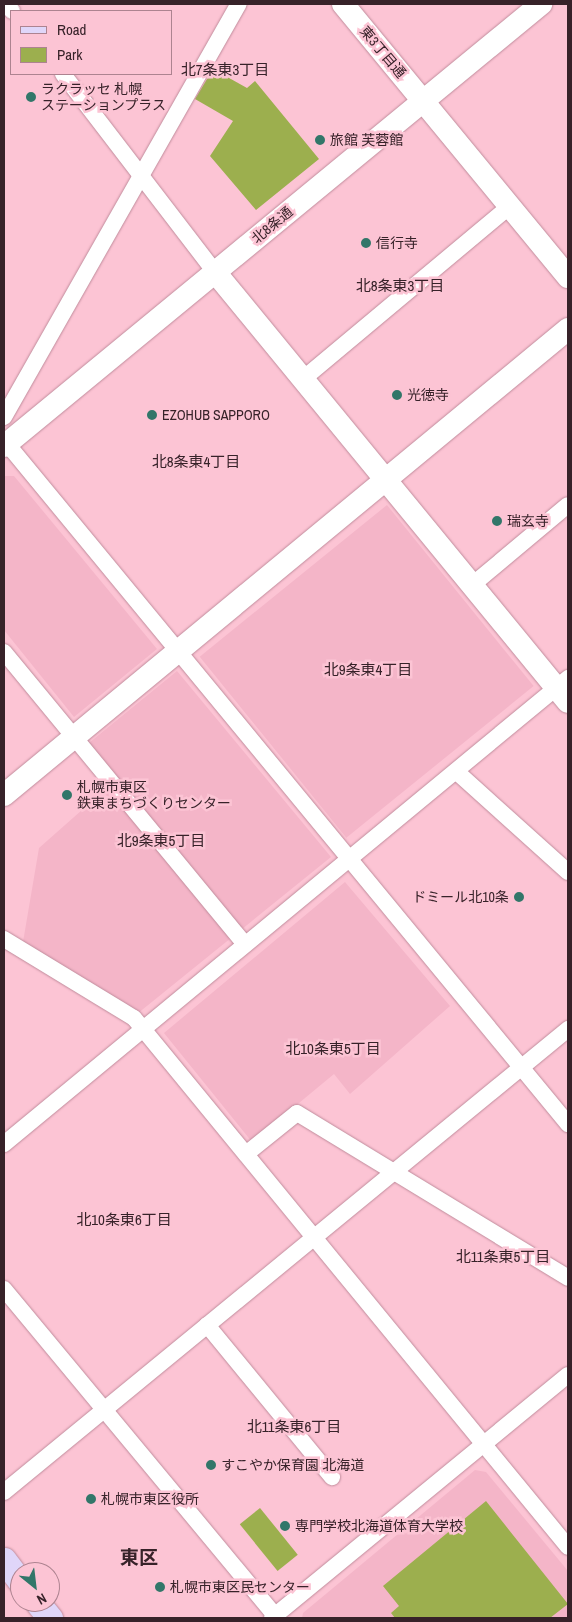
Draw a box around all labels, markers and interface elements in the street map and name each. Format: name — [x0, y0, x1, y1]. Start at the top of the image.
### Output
legend — [10, 10, 172, 75]
text: Road — [57, 19, 86, 40]
street label: 東3丁目通 — [357, 23, 409, 81]
text: Park — [57, 44, 82, 65]
district label: 北7条東3丁目 — [181, 61, 269, 79]
place label: ラクラッセ 札幌 ステーションプラス — [41, 81, 167, 114]
marker: ラクラッセ 札幌 ステーションプラス — [25, 91, 37, 103]
place label: 旅館 芙蓉館 — [330, 132, 403, 148]
marker: 旅館 芙蓉館 — [314, 134, 326, 146]
street label: 北8条通 — [248, 203, 296, 247]
place label: 信行寺 — [376, 235, 418, 251]
marker: 信行寺 — [360, 237, 372, 249]
district label: 北8条東3丁目 — [356, 277, 444, 295]
place label: 光徳寺 — [407, 387, 449, 403]
marker: 光徳寺 — [391, 389, 403, 401]
place label: EZOHUB SAPPORO — [162, 407, 270, 423]
marker: EZOHUB SAPPORO — [146, 409, 158, 421]
district label: 北8条東4丁目 — [152, 453, 240, 471]
place label: 瑞玄寺 — [507, 513, 549, 529]
marker: 瑞玄寺 — [491, 515, 503, 527]
district label: 北9条東4丁目 — [324, 661, 412, 679]
place label: 札幌市東区 鉄東まちづくりセンター — [77, 779, 231, 812]
marker: 札幌市東区 鉄東まちづくりセンター — [61, 789, 73, 801]
district label: 北9条東5丁目 — [117, 832, 205, 850]
place label: ドミール北10条 — [412, 889, 509, 905]
marker: ドミール北10条 — [513, 891, 525, 903]
district label: 北10条東5丁目 — [285, 1040, 381, 1058]
district label: 北10条東6丁目 — [76, 1211, 172, 1229]
district label: 北11条東5丁目 — [456, 1248, 550, 1266]
district label: 北11条東6丁目 — [247, 1418, 341, 1436]
place label: すこやか保育園 北海道 — [221, 1457, 364, 1473]
marker: すこやか保育園 北海道 — [205, 1459, 217, 1471]
place label: 札幌市東区役所 — [101, 1491, 199, 1507]
marker: 札幌市東区役所 — [85, 1493, 97, 1505]
place label: 専門学校北海道体育大学校 — [295, 1518, 463, 1534]
marker: 専門学校北海道体育大学校 — [279, 1520, 291, 1532]
district label: 東区 — [120, 1547, 158, 1569]
north arrow — [10, 1562, 60, 1612]
place label: 札幌市東区民センター — [170, 1579, 310, 1595]
marker: 札幌市東区民センター — [154, 1581, 166, 1593]
text: N — [34, 1589, 50, 1609]

